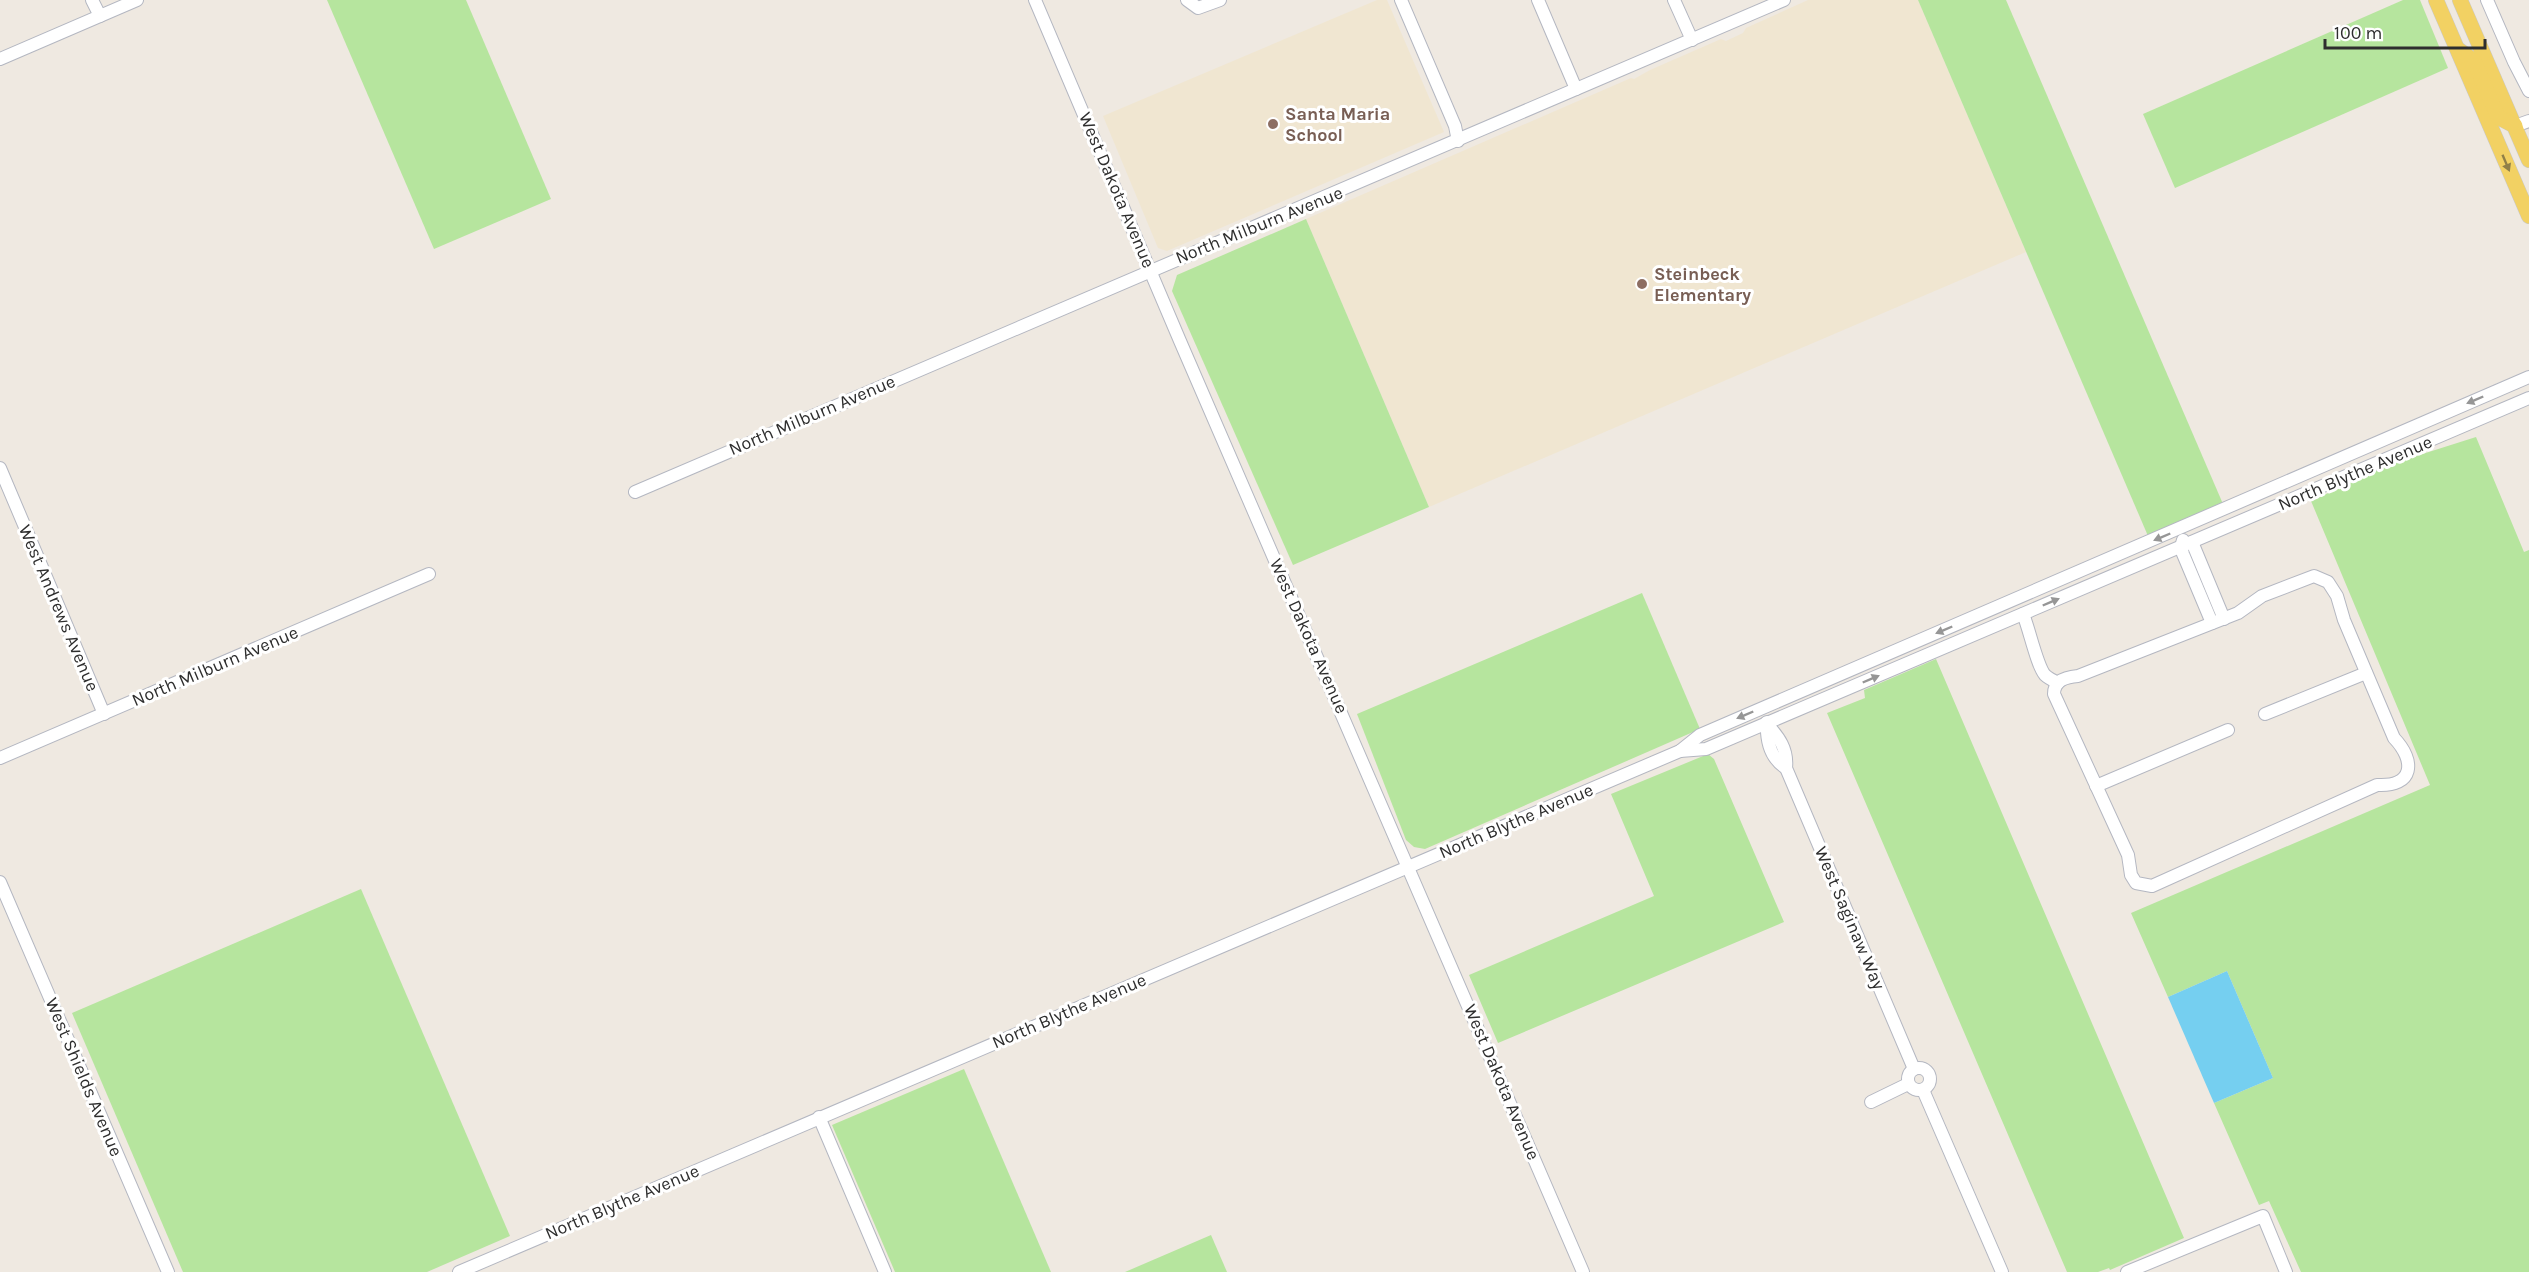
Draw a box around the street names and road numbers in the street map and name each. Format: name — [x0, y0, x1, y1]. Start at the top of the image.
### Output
street label: West Dakota Avenue — [1074, 109, 1160, 271]
street label: North Milburn Avenue — [1172, 181, 1346, 269]
street label: North Milburn Avenue — [725, 370, 899, 460]
street label: North Blythe Avenue — [2275, 431, 2435, 515]
street label: West Andrews Avenue — [14, 521, 104, 695]
street label: West Dakota Avenue — [1265, 555, 1353, 717]
street label: North Milburn Avenue — [128, 621, 302, 711]
street label: North Blythe Avenue — [1436, 779, 1596, 863]
street label: West Saginaw Way — [1810, 843, 1890, 993]
street label: North Blythe Avenue — [989, 969, 1149, 1053]
street label: West Shields Avenue — [41, 994, 127, 1160]
street label: West Dakota Avenue — [1459, 1001, 1545, 1163]
street label: North Blythe Avenue — [542, 1160, 702, 1244]

